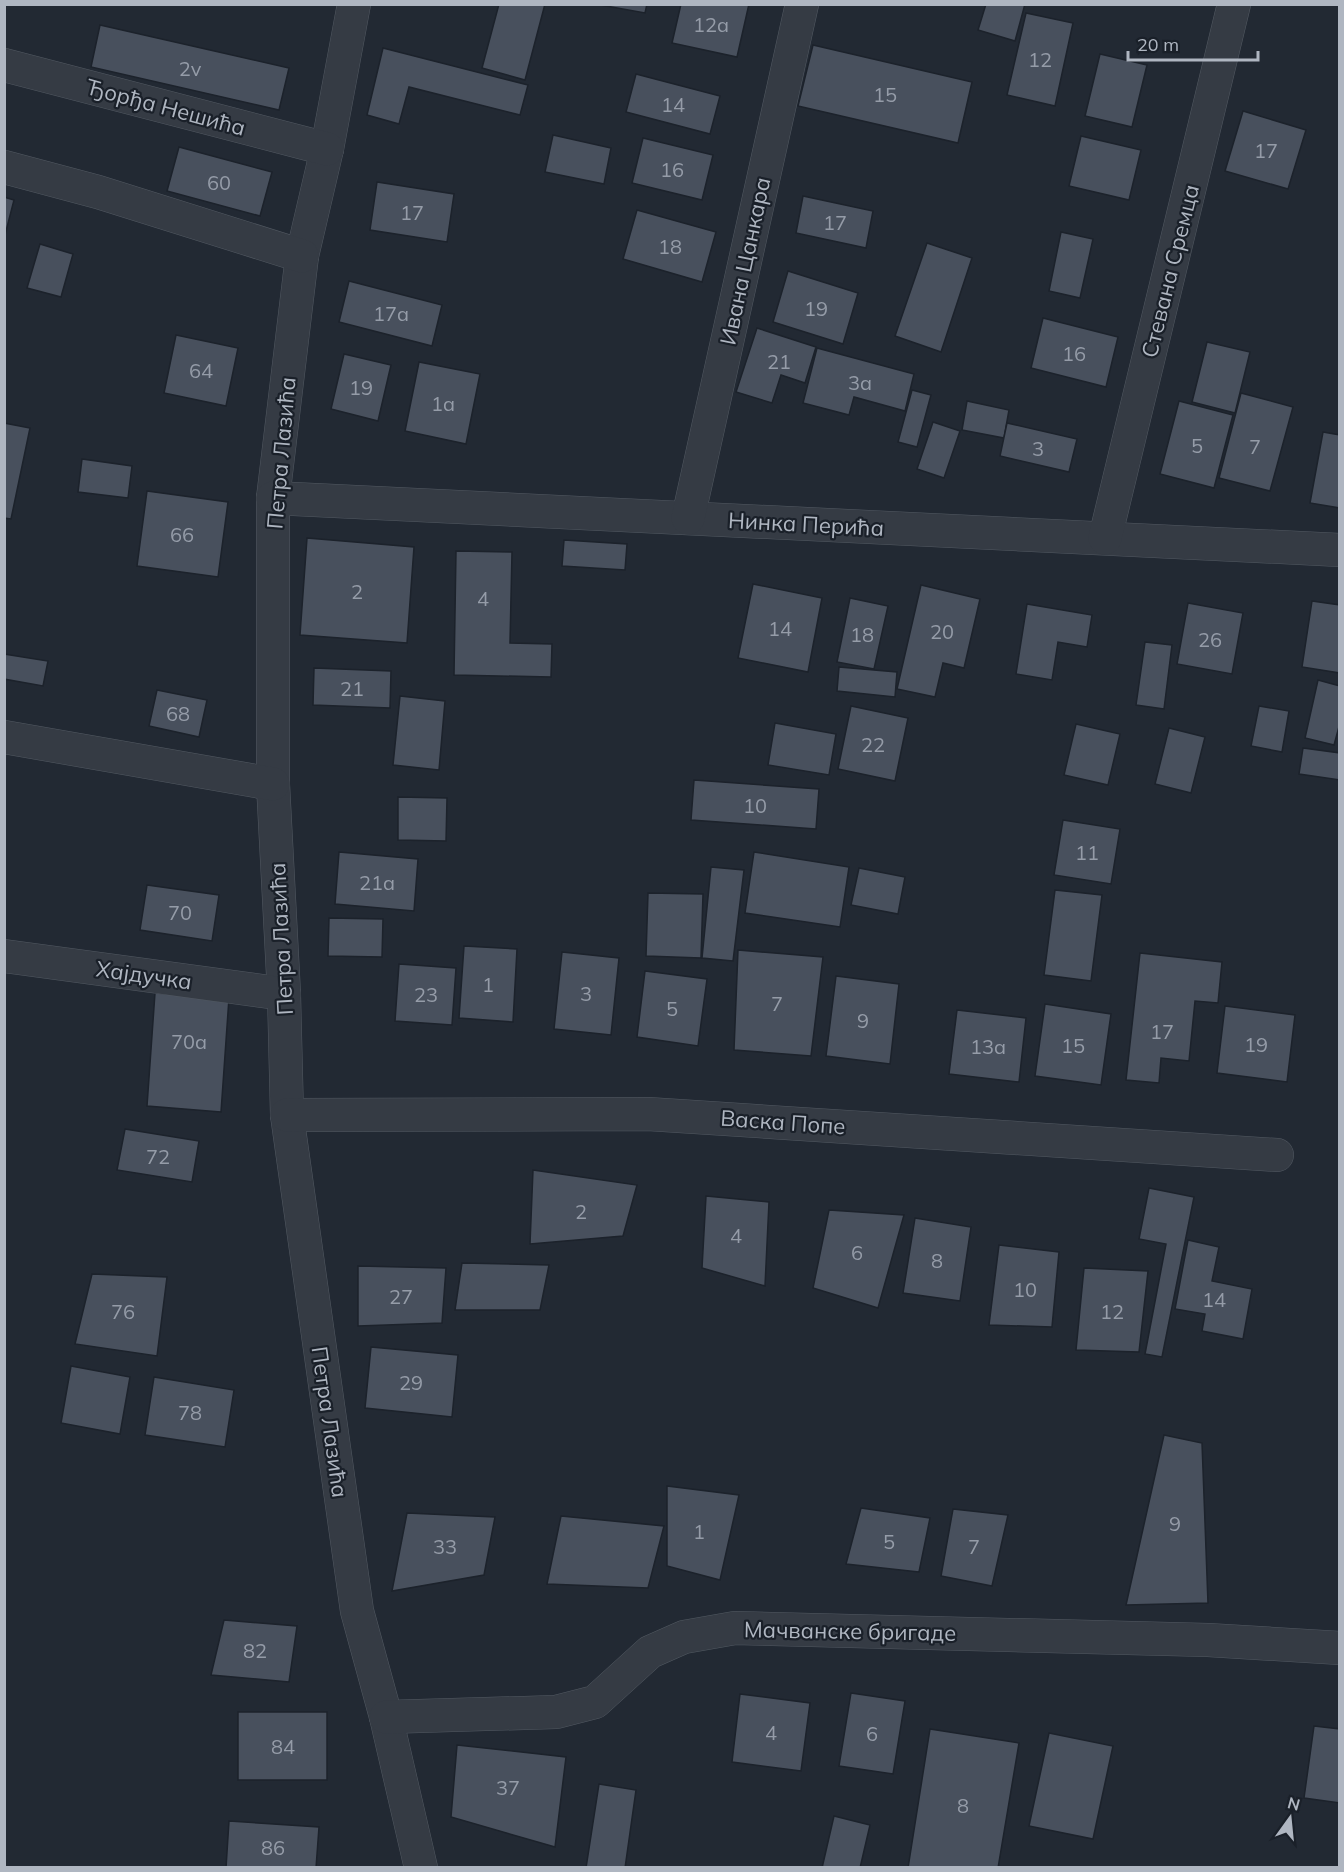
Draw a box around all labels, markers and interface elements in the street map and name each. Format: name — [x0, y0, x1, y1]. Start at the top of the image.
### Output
house number: 12a — [693, 12, 729, 37]
scale bar — [1128, 24, 1258, 62]
text: 20 m — [1137, 33, 1179, 56]
house number: 12 — [1028, 47, 1052, 72]
house number: 2v — [179, 56, 202, 81]
street label: Ђорђа Нешића — [83, 72, 249, 142]
house number: 15 — [873, 82, 897, 107]
house number: 14 — [661, 92, 685, 117]
house number: 17 — [1254, 138, 1278, 163]
house number: 16 — [660, 157, 684, 182]
house number: 60 — [207, 170, 231, 195]
street label: Ивана Цанкара — [714, 175, 776, 347]
street label: Стевана Сремца — [1135, 181, 1205, 361]
house number: 17 — [400, 200, 424, 225]
house number: 17 — [823, 210, 847, 235]
house number: 18 — [658, 234, 682, 259]
house number: 19 — [804, 296, 828, 321]
house number: 17a — [373, 301, 409, 326]
house number: 16 — [1062, 341, 1086, 366]
house number: 21 — [767, 349, 791, 374]
house number: 64 — [189, 358, 213, 383]
house number: 3a — [848, 370, 872, 395]
house number: 19 — [349, 375, 373, 400]
street label: Петра Лазића — [260, 376, 302, 530]
house number: 1a — [431, 391, 455, 416]
house number: 5 — [1191, 433, 1203, 458]
house number: 7 — [1249, 434, 1261, 459]
house number: 3 — [1032, 436, 1044, 461]
street label: Нинка Перића — [727, 506, 885, 542]
house number: 66 — [170, 522, 194, 547]
house number: 2 — [351, 579, 363, 604]
house number: 4 — [477, 586, 489, 611]
house number: 14 — [768, 616, 792, 641]
house number: 20 — [930, 619, 954, 644]
house number: 18 — [850, 622, 874, 647]
house number: 26 — [1198, 627, 1222, 652]
house number: 21 — [340, 676, 364, 701]
house number: 68 — [166, 701, 190, 726]
house number: 22 — [861, 732, 885, 757]
house number: 10 — [743, 793, 767, 818]
house number: 11 — [1075, 840, 1099, 865]
street label: Петра Лазића — [263, 862, 299, 1016]
house number: 21a — [359, 870, 395, 895]
house number: 70 — [168, 900, 192, 925]
street label: Хајдучка — [94, 954, 194, 996]
house number: 1 — [482, 972, 494, 997]
house number: 3 — [580, 981, 592, 1006]
house number: 23 — [414, 982, 438, 1007]
house number: 7 — [771, 991, 783, 1016]
house number: 5 — [666, 996, 678, 1021]
house number: 9 — [857, 1008, 869, 1033]
house number: 17 — [1150, 1019, 1174, 1044]
house number: 70a — [171, 1029, 207, 1054]
house number: 19 — [1244, 1032, 1268, 1057]
house number: 15 — [1061, 1033, 1085, 1058]
house number: 13a — [970, 1034, 1006, 1059]
street label: Васка Попе — [719, 1104, 847, 1140]
house number: 72 — [146, 1144, 170, 1169]
house number: 2 — [575, 1199, 587, 1224]
house number: 4 — [730, 1223, 742, 1248]
house number: 6 — [851, 1240, 863, 1265]
house number: 8 — [931, 1248, 943, 1273]
house number: 10 — [1013, 1277, 1037, 1302]
house number: 27 — [389, 1284, 413, 1309]
house number: 14 — [1202, 1287, 1226, 1312]
house number: 76 — [111, 1299, 135, 1324]
house number: 12 — [1100, 1299, 1124, 1324]
street label: Петра Лазића — [306, 1345, 354, 1499]
house number: 29 — [399, 1370, 423, 1395]
house number: 78 — [178, 1400, 202, 1425]
house number: 9 — [1169, 1511, 1181, 1536]
house number: 1 — [693, 1519, 705, 1544]
house number: 5 — [883, 1529, 895, 1554]
house number: 33 — [433, 1534, 457, 1559]
house number: 7 — [968, 1534, 980, 1559]
street label: Мачванске бригаде — [744, 1615, 956, 1647]
house number: 82 — [243, 1638, 267, 1663]
house number: 4 — [765, 1720, 777, 1745]
house number: 6 — [866, 1721, 878, 1746]
house number: 84 — [271, 1734, 295, 1759]
house number: 37 — [496, 1775, 520, 1800]
north arrow — [1260, 1788, 1320, 1848]
text: N — [1285, 1792, 1302, 1815]
house number: 8 — [957, 1793, 969, 1818]
house number: 86 — [261, 1835, 285, 1860]

